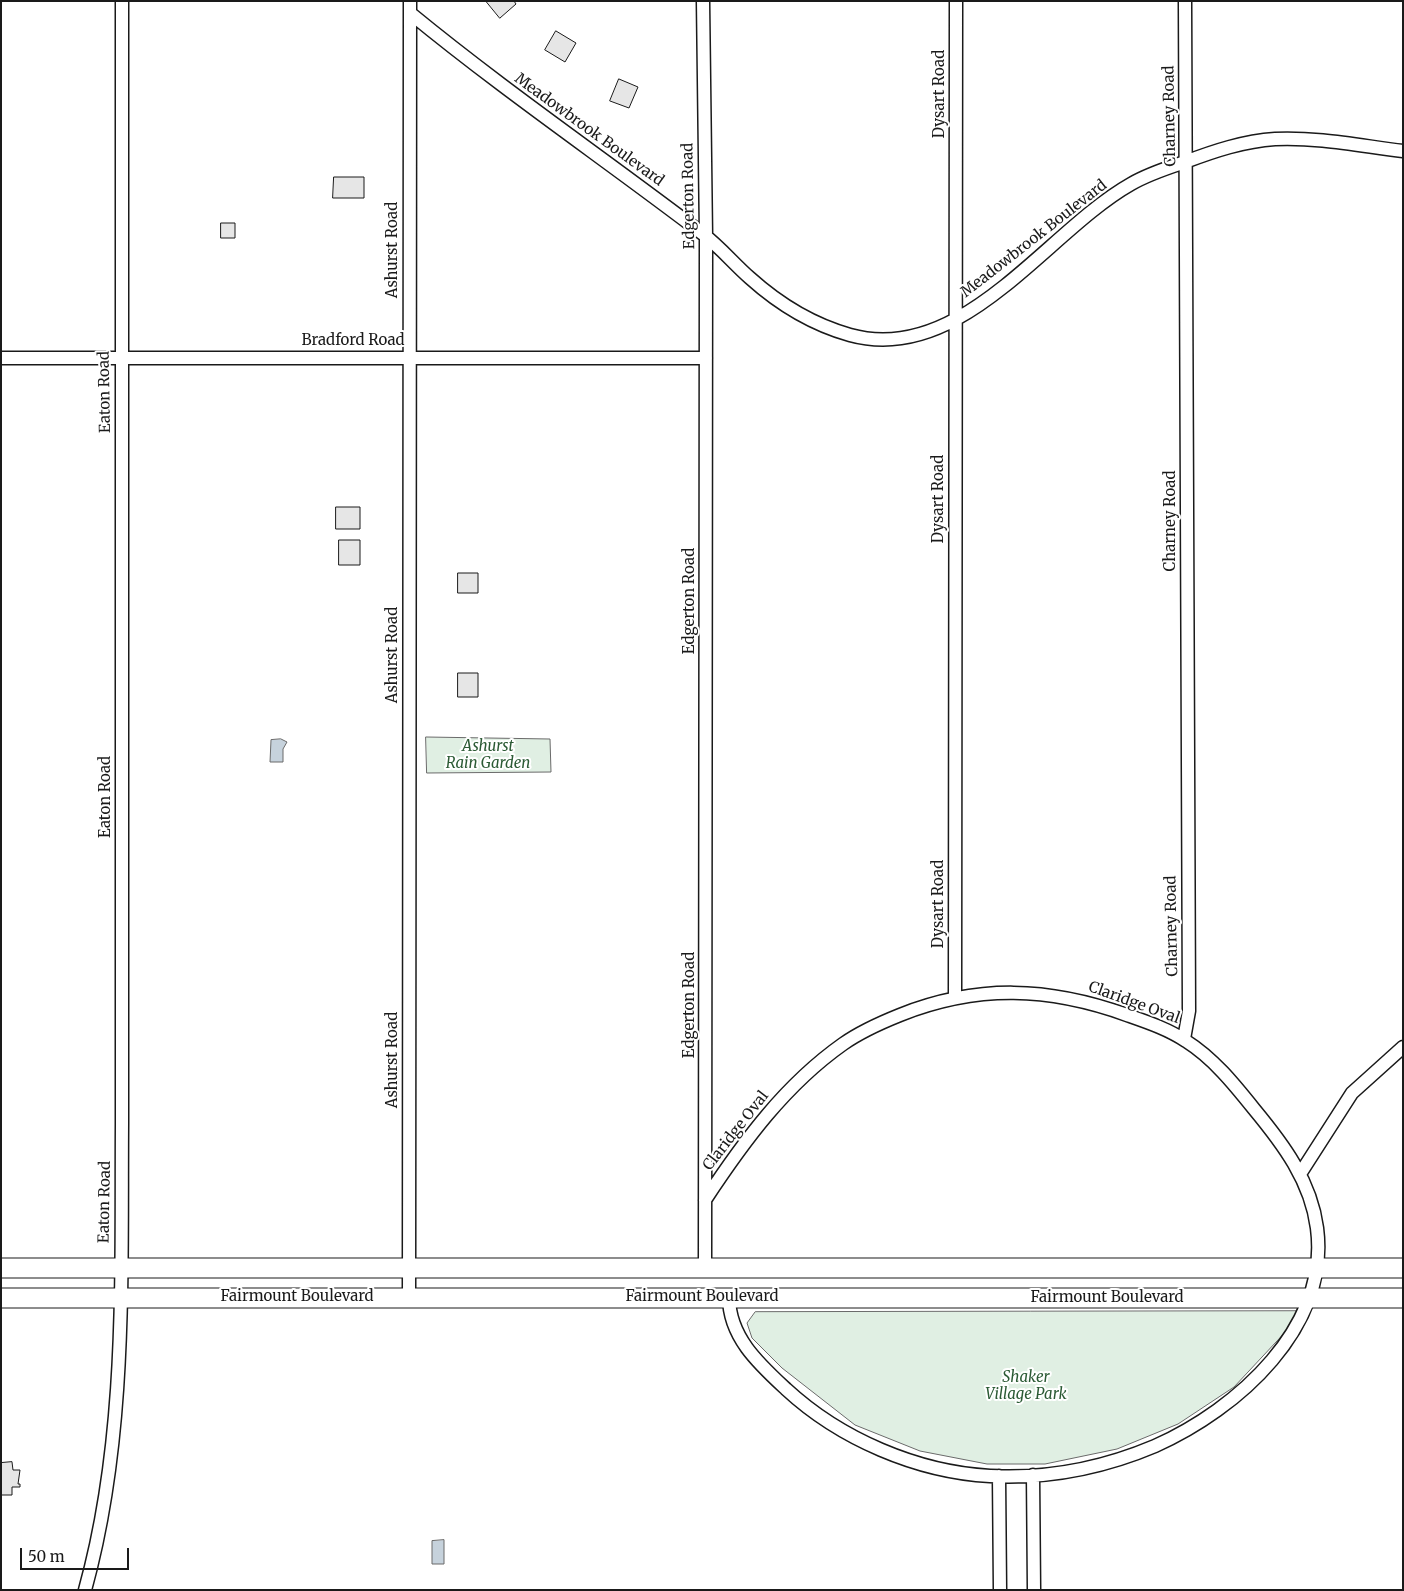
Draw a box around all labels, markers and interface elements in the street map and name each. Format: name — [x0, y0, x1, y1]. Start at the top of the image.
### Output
street label: Dysart Road — [931, 50, 949, 138]
street label: Charney Road — [1160, 65, 1180, 167]
street label: Meadowbrook Boulevard — [511, 70, 667, 190]
street label: Edgerton Road — [679, 143, 699, 249]
street label: Meadowbrook Boulevard — [957, 176, 1111, 302]
street label: Ashurst Road — [384, 202, 402, 298]
street label: Bradford Road — [301, 332, 405, 350]
street label: Eaton Road — [95, 351, 115, 433]
street label: Dysart Road — [930, 455, 948, 543]
street label: Charney Road — [1162, 471, 1180, 571]
street label: Edgerton Road — [681, 548, 699, 654]
street label: Ashurst Road — [384, 607, 402, 703]
park label: Ashurst Rain Garden — [446, 738, 530, 773]
street label: Eaton Road — [97, 756, 115, 838]
street label: Dysart Road — [930, 860, 948, 948]
street label: Charney Road — [1162, 875, 1182, 977]
street label: Edgerton Road — [681, 952, 699, 1058]
street label: Claridge Oval — [1086, 978, 1182, 1028]
street label: Ashurst Road — [384, 1012, 402, 1108]
street label: Claridge Oval — [699, 1088, 773, 1174]
street label: Eaton Road — [95, 1161, 115, 1243]
street label: Fairmount Boulevard — [220, 1288, 374, 1306]
street label: Fairmount Boulevard — [625, 1288, 779, 1306]
street label: Fairmount Boulevard — [1030, 1289, 1184, 1307]
park label: Shaker Village Park — [985, 1369, 1067, 1404]
scale bar — [22, 1538, 131, 1570]
text: 50 m — [28, 1547, 65, 1566]

